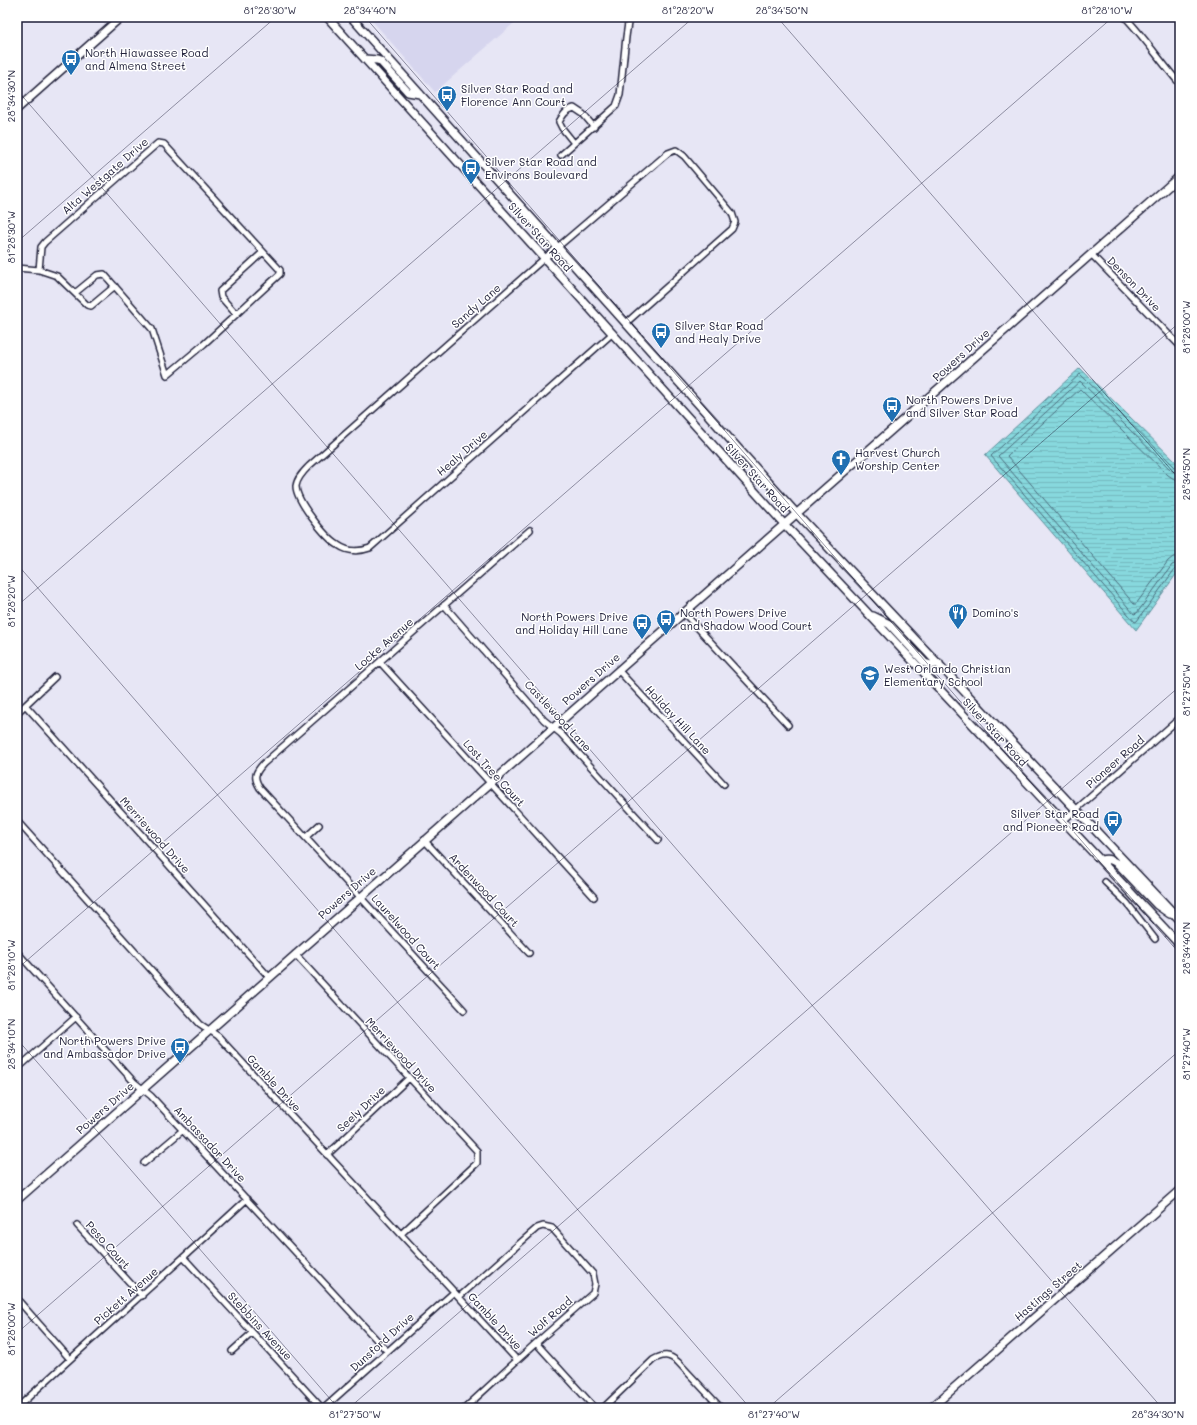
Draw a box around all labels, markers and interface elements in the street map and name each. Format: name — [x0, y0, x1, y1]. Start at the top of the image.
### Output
text: 81°28'30"W — [244, 3, 296, 17]
text: 28°34'40"N — [344, 3, 396, 17]
text: 81°28'20"W — [662, 3, 714, 17]
text: 28°34'50"N — [756, 3, 808, 17]
text: 81°28'10"W — [1081, 3, 1133, 17]
place label: North Hiawassee Road and Almena Street — [85, 45, 208, 73]
bus stop icon: North Hiawassee Road and Almena Street — [60, 48, 82, 76]
text: 28°34'30"N — [4, 70, 18, 122]
place label: Silver Star Road and Florence Ann Court — [461, 81, 573, 109]
bus stop icon: Silver Star Road and Florence Ann Court — [436, 84, 458, 112]
street label: Alta Westgate Drive — [58, 134, 151, 217]
place label: Silver Star Road and Environs Boulevard — [485, 154, 597, 182]
bus stop icon: Silver Star Road and Environs Boulevard — [460, 157, 482, 185]
street label: Silver Star Road — [505, 199, 576, 275]
text: 81°28'30"W — [4, 211, 18, 263]
street label: Denson Drive — [1104, 253, 1165, 315]
street label: Sandy Lane — [448, 280, 504, 331]
text: 81°28'00"W — [1179, 300, 1193, 353]
place label: Silver Star Road and Healy Drive — [675, 318, 763, 346]
bus stop icon: Silver Star Road and Healy Drive — [650, 321, 672, 349]
street label: Powers Drive — [929, 325, 993, 384]
place label: North Powers Drive and Silver Star Road — [906, 392, 1018, 420]
bus stop icon: North Powers Drive and Silver Star Road — [881, 395, 903, 423]
street label: Healy Drive — [433, 426, 490, 479]
street label: Silver Star Road — [722, 440, 793, 516]
place label: Harvest Church Worship Center — [855, 445, 940, 473]
church icon: Harvest Church Worship Center — [830, 448, 852, 476]
text: 28°34'50"N — [1179, 448, 1193, 500]
text: 81°28'20"W — [4, 575, 18, 627]
restaurant icon: Domino's — [947, 602, 969, 630]
place label: North Powers Drive and Shadow Wood Court — [680, 605, 812, 633]
place label: Domino's — [972, 605, 1019, 620]
bus stop icon: North Powers Drive and Shadow Wood Court — [655, 608, 677, 636]
place label: North Powers Drive and Holiday Hill Lane — [515, 609, 628, 637]
bus stop icon: North Powers Drive and Holiday Hill Lane — [631, 612, 653, 640]
street label: Locke Avenue — [351, 614, 416, 673]
street label: Powers Drive — [559, 649, 623, 708]
place label: West Orlando Christian Elementary School — [884, 661, 1011, 689]
school or university icon: West Orlando Christian Elementary School — [859, 664, 881, 692]
text: 81°27'50"W — [1179, 664, 1193, 716]
street label: Castlewood Lane — [521, 677, 595, 755]
street label: Holiday Hill Lane — [642, 682, 714, 758]
street label: Silver Star Road — [960, 694, 1031, 769]
street label: Pioneer Road — [1082, 732, 1147, 791]
street label: Lost Tree Court — [460, 736, 529, 810]
street label: Merriewood Drive — [117, 793, 194, 876]
place label: Silver Star Road and Pioneer Road — [1003, 806, 1099, 834]
bus stop icon: Silver Star Road and Pioneer Road — [1102, 809, 1124, 837]
street label: Ardenwood Court — [446, 849, 523, 930]
street label: Powers Drive — [315, 863, 379, 922]
street label: Laurelwood Court — [368, 891, 444, 973]
text: 28°34'40"N — [1179, 922, 1193, 974]
text: 81°28'10"W — [4, 939, 18, 991]
street label: Merriewood Drive — [362, 1014, 440, 1096]
text: 28°34'10"N — [4, 1019, 18, 1069]
text: 81°27'40"W — [1179, 1028, 1193, 1080]
place label: North Powers Drive and Ambassador Drive — [43, 1033, 166, 1061]
bus stop icon: North Powers Drive and Ambassador Drive — [169, 1036, 191, 1064]
street label: Gamble Drive — [244, 1051, 305, 1115]
street label: Powers Drive — [73, 1078, 137, 1137]
street label: Seely Drive — [333, 1082, 388, 1135]
street label: Ambassador Drive — [171, 1102, 250, 1185]
street label: Peso Court — [83, 1217, 134, 1272]
street label: Hastings Street — [1011, 1257, 1085, 1324]
street label: Pickett Avenue — [90, 1263, 161, 1328]
street label: Stebbins Avenue — [225, 1288, 296, 1363]
street label: Gamble Drive — [465, 1289, 526, 1353]
street label: Wolf Road — [524, 1293, 575, 1340]
text: 81°28'00"W — [4, 1302, 18, 1355]
street label: Dunsford Drive — [347, 1309, 417, 1374]
text: 81°27'50"W — [329, 1407, 381, 1421]
text: 81°27'40"W — [748, 1407, 800, 1421]
text: 28°34'30"N — [1132, 1407, 1184, 1421]

